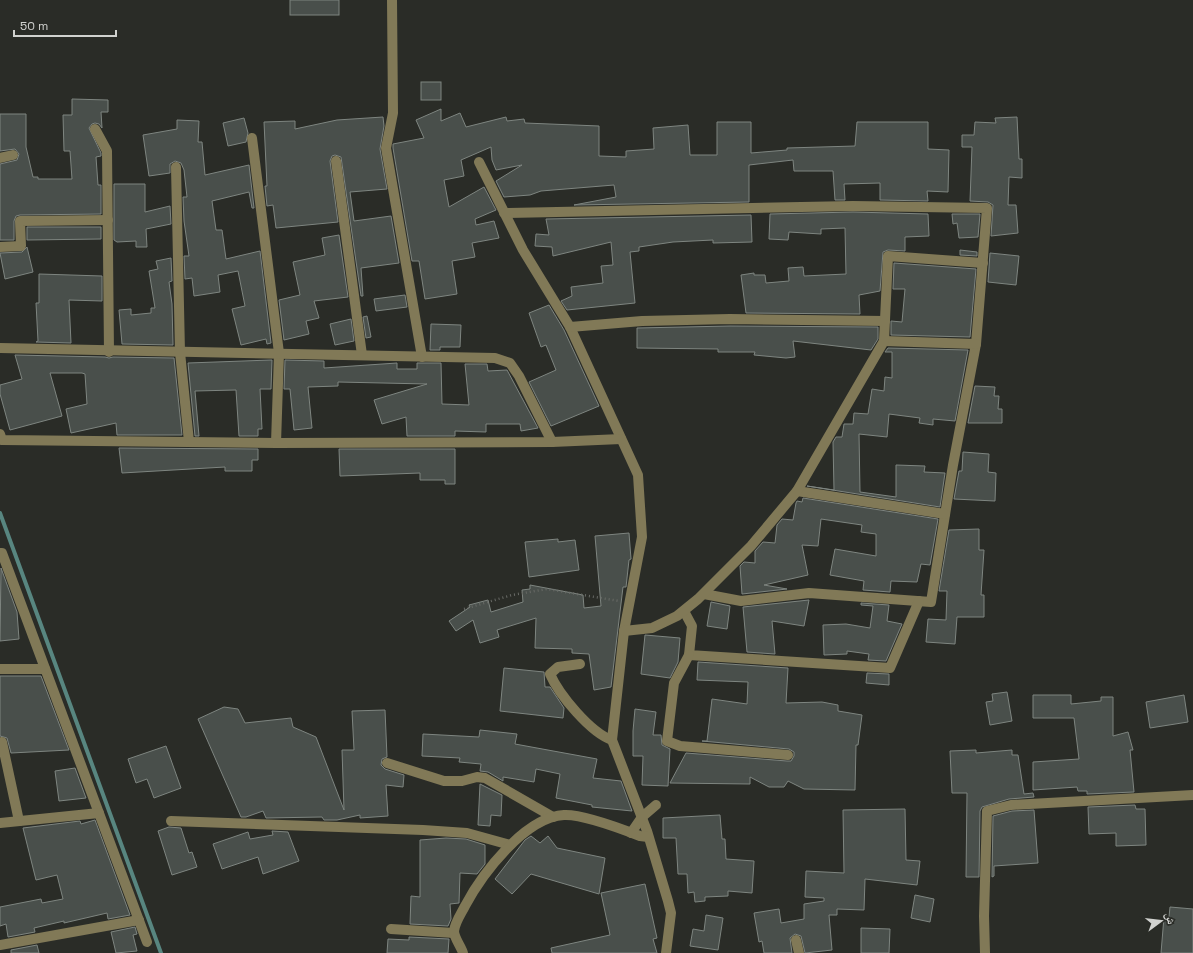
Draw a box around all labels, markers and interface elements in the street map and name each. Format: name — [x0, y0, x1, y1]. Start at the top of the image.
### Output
scale bar — [14, 12, 116, 38]
text: 50 m — [20, 18, 48, 34]
north arrow — [1141, 901, 1181, 941]
text: ش — [1161, 911, 1179, 926]

